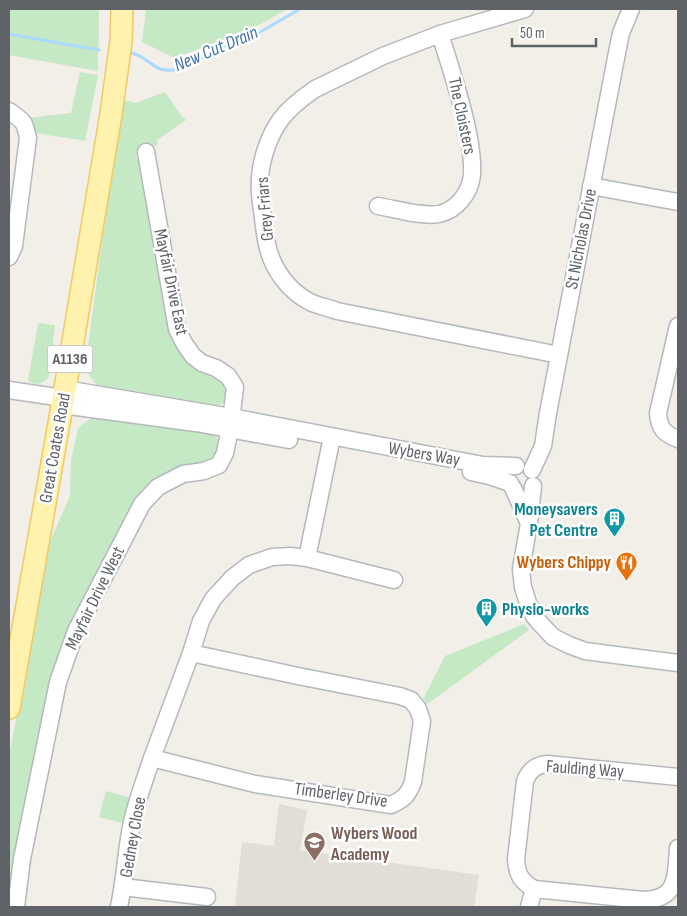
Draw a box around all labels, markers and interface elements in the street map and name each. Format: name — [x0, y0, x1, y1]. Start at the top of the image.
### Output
scale bar — [512, 15, 596, 47]
water label: New Cut Drain — [171, 21, 262, 77]
text: 50 m — [520, 24, 545, 43]
street label: The Cloisters — [444, 76, 480, 156]
street label: Grey Friars — [252, 176, 278, 242]
street label: St Nicholas Drive — [561, 187, 601, 291]
street label: Mayfair Drive East — [149, 227, 193, 338]
road number: A1136 — [48, 346, 92, 372]
street label: Great Coates Road — [35, 391, 75, 505]
street label: Wybers Way — [387, 437, 462, 471]
place label: Moneysavers Pet Centre — [514, 499, 598, 541]
building icon: Moneysavers Pet Centre — [602, 507, 626, 538]
street label: Mayfair Drive West — [61, 542, 129, 653]
restaurant icon: Wybers Chippy — [615, 550, 639, 581]
place label: Wybers Chippy — [517, 552, 612, 573]
building icon: Physio-works — [474, 597, 498, 628]
place label: Physio-works — [502, 599, 589, 620]
street label: Faulding Way — [545, 756, 625, 782]
street label: Timberley Drive — [293, 778, 389, 812]
street label: Gedney Close — [116, 795, 150, 879]
place label: Wybers Wood Academy — [330, 823, 417, 865]
school or university icon: Wybers Wood Academy — [303, 831, 327, 862]

